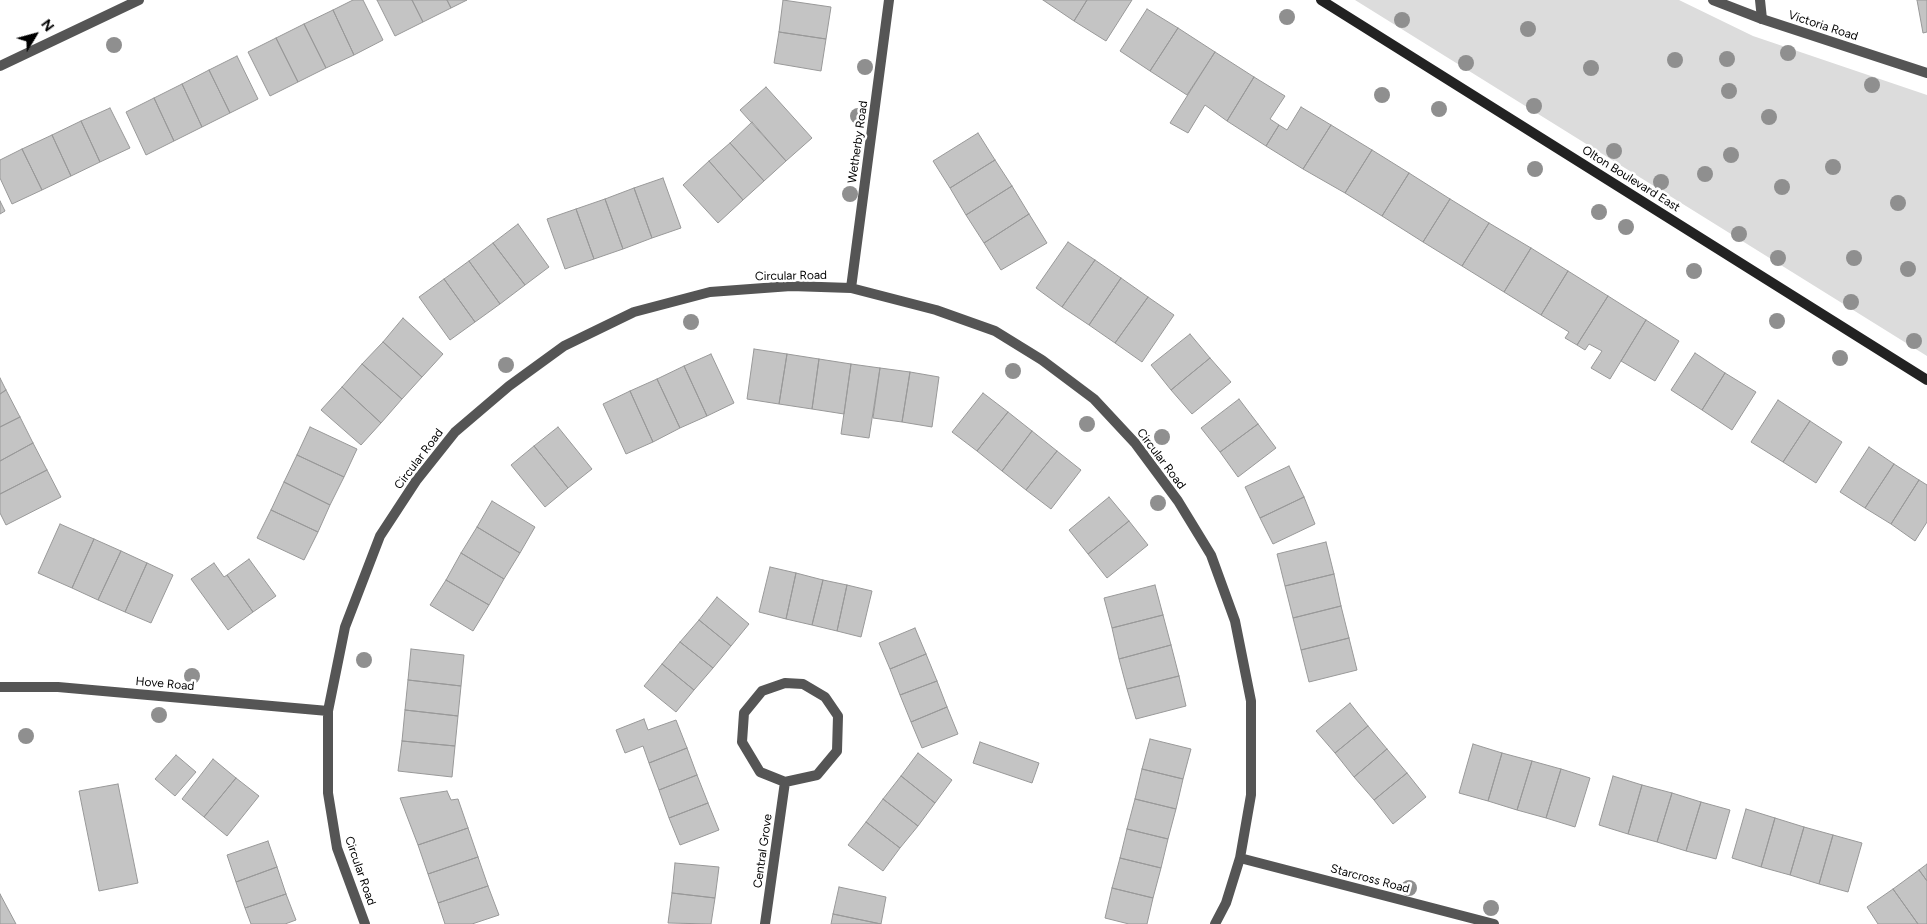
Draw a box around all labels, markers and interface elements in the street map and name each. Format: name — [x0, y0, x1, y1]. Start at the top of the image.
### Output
street label: Victoria Road — [1786, 8, 1860, 44]
north arrow — [10, 10, 60, 60]
text: N — [37, 16, 57, 35]
street label: Wetherby Road — [845, 100, 871, 184]
street label: Olton Boulevard East — [1579, 143, 1683, 215]
street label: Circular Road — [755, 268, 827, 284]
street label: Circular Road — [392, 426, 446, 492]
street label: Circular Road — [1134, 426, 1188, 492]
street label: Hove Road — [135, 674, 195, 694]
street label: Central Grove — [751, 813, 775, 889]
street label: Circular Road — [341, 835, 379, 907]
street label: Starcross Road — [1329, 862, 1411, 896]

